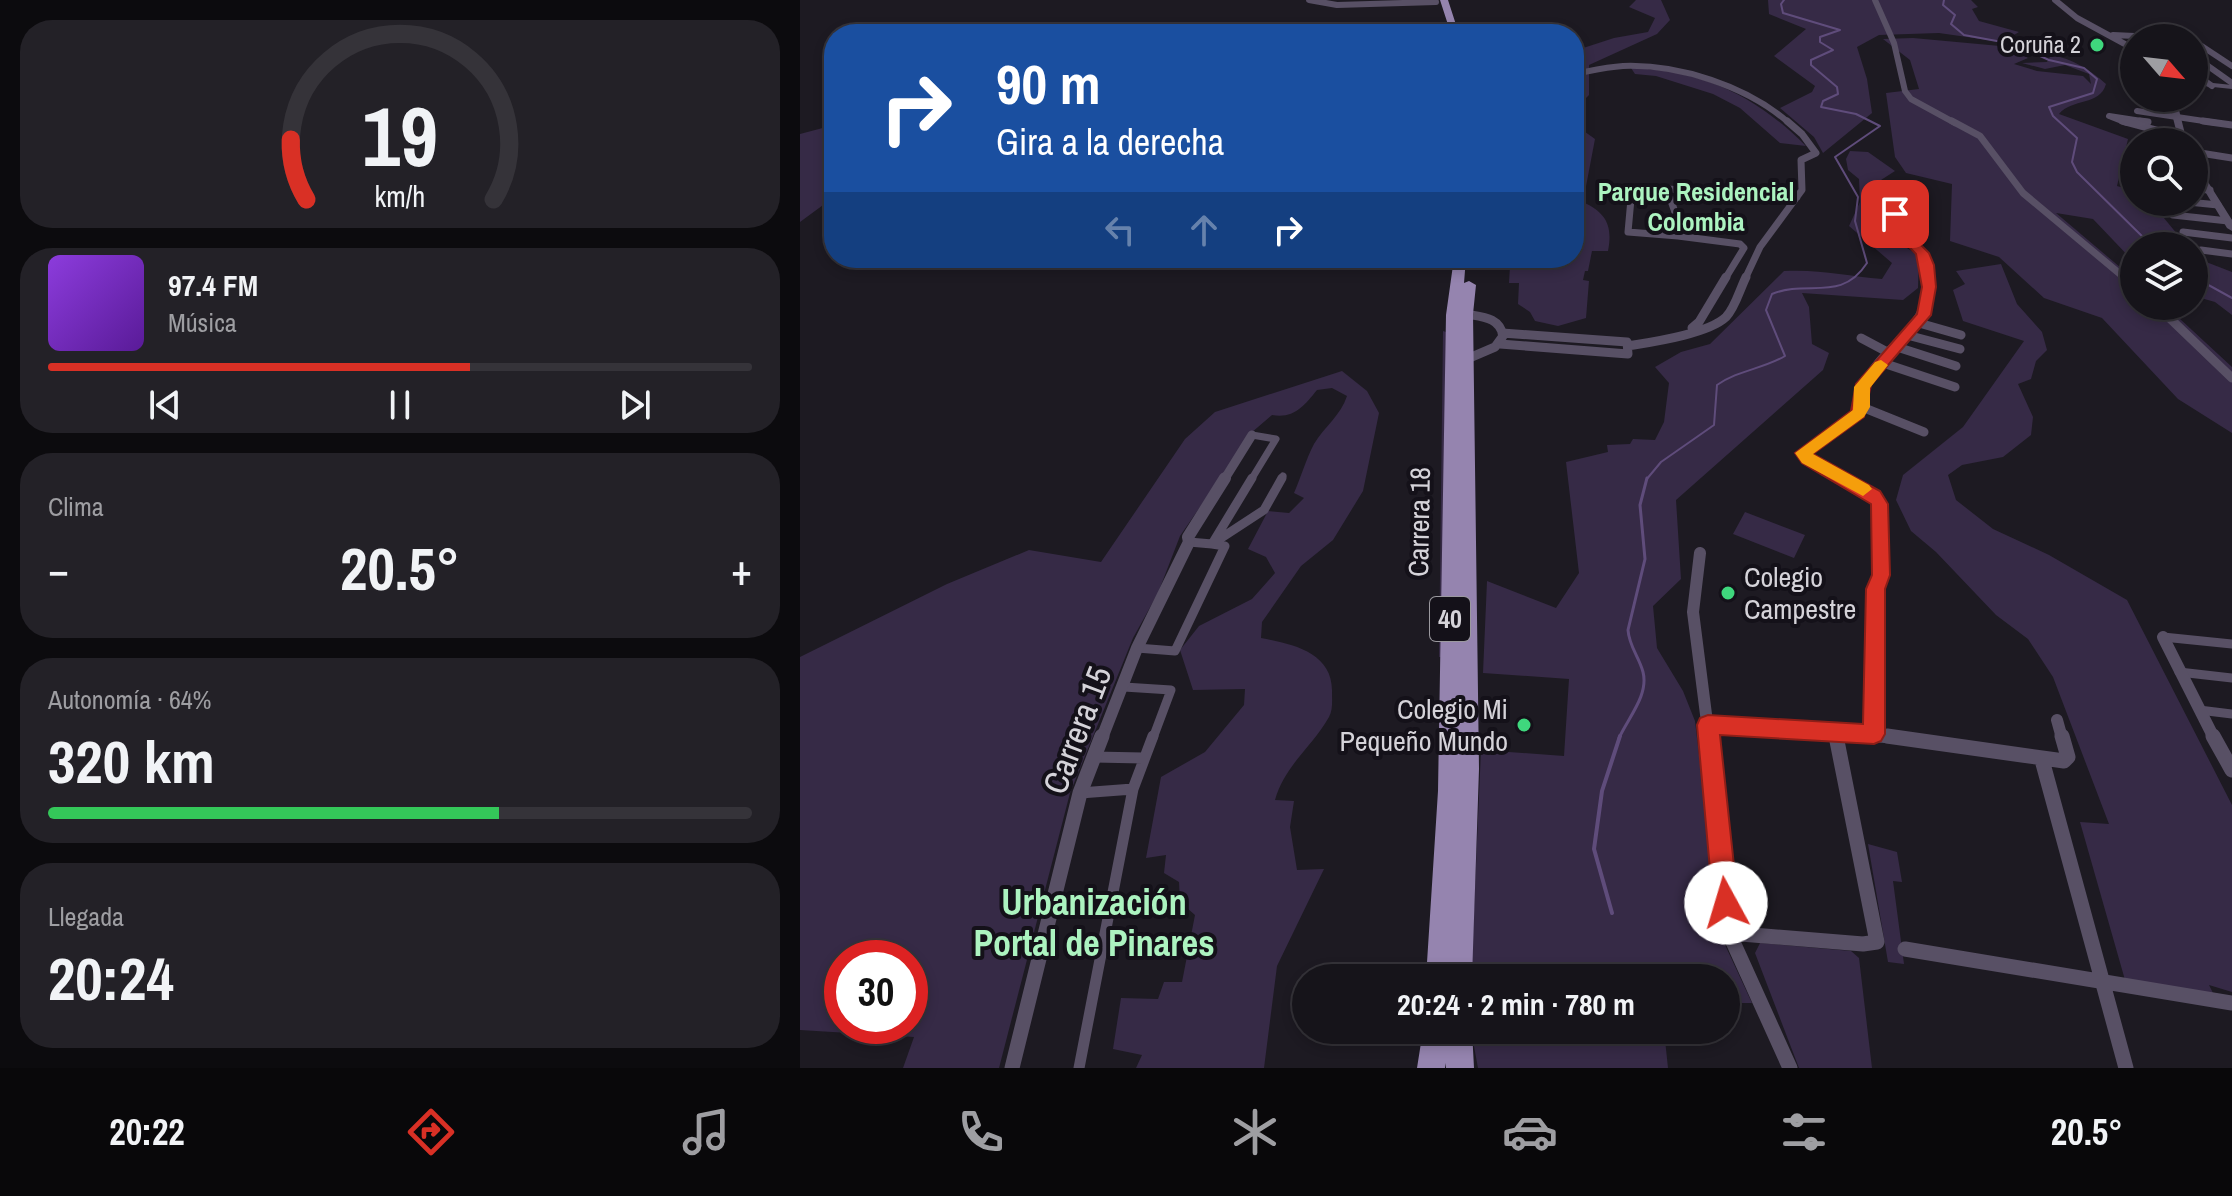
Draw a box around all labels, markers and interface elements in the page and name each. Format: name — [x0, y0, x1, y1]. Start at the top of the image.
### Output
north arrow — [2120, 24, 2208, 112]
map controls — [2120, 24, 2208, 320]
place label: Coruña 2 — [2000, 28, 2081, 60]
marker: Coruña 2 — [2088, 36, 2106, 54]
text: 90 m — [996, 46, 1101, 121]
icon: right — [864, 56, 968, 160]
text: 19 — [362, 80, 438, 192]
text: Gira a la derecha — [996, 118, 1224, 166]
button: search — [2120, 128, 2208, 216]
district label: Parque Residencial Colombia — [1598, 174, 1794, 239]
text: km/h — [375, 177, 425, 216]
pin — [1861, 180, 1929, 248]
icon: arrive — [1873, 192, 1917, 236]
icon: left — [1098, 208, 1142, 252]
icon: ahead — [1182, 208, 1226, 252]
icon: right — [1266, 208, 1310, 252]
button: layers — [2120, 232, 2208, 320]
text: 97.4 FM — [168, 265, 258, 305]
text: Música — [168, 305, 237, 340]
icon: previous — [143, 383, 187, 427]
icon: pause — [378, 383, 422, 427]
icon: next — [613, 383, 657, 427]
street label: Carrera 18 — [1399, 467, 1439, 577]
text: Clima — [48, 489, 104, 524]
text: 20.5° — [340, 528, 460, 609]
text: − — [48, 539, 69, 599]
text: + — [731, 539, 752, 599]
place label: Colegio Campestre — [1744, 558, 1856, 628]
marker: Colegio Campestre — [1719, 584, 1737, 602]
road number: 40 — [1430, 597, 1470, 641]
street label: Carrera 15 — [1032, 660, 1122, 800]
text: Autonomía · 64% — [48, 682, 212, 717]
place label: Colegio Mi Pequeño Mundo — [1339, 690, 1508, 760]
marker: Colegio Mi Pequeño Mundo — [1515, 716, 1533, 734]
text: 320 km — [48, 721, 215, 802]
position arrow — [1684, 861, 1768, 945]
district label: Urbanización Portal de Pinares — [973, 878, 1215, 967]
text: Llegada — [48, 899, 124, 934]
text: 20:24 — [48, 938, 174, 1019]
speed limit sign: 30 — [824, 940, 928, 1044]
text: 20:24 · 2 min · 780 m — [1397, 984, 1635, 1024]
icon: directions — [403, 1104, 459, 1160]
icon: music — [678, 1104, 734, 1160]
icon: phone — [953, 1104, 1009, 1160]
icon: climate — [1227, 1104, 1283, 1160]
icon: car — [1502, 1104, 1558, 1160]
icon: filters — [1776, 1104, 1832, 1160]
text: 20:22 — [109, 1108, 185, 1156]
text: 20.5° — [2051, 1108, 2123, 1156]

